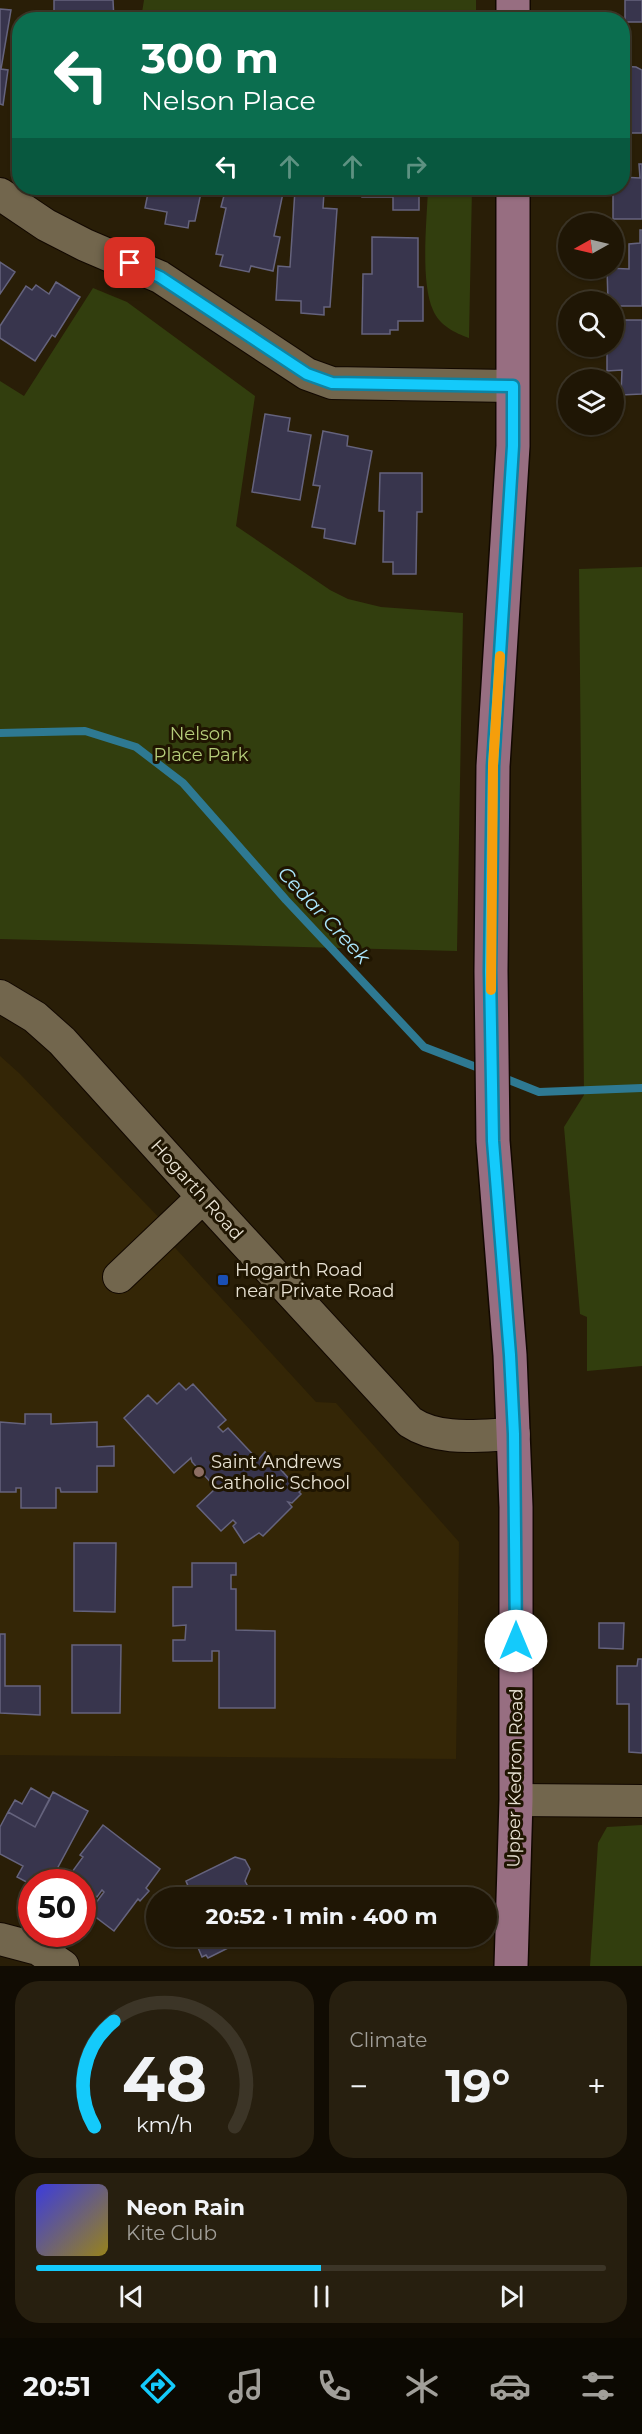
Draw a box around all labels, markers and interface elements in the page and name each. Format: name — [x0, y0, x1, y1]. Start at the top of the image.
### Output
text: 300 m — [141, 32, 279, 84]
icon: left — [42, 36, 120, 114]
text: Nelson Place — [141, 84, 316, 117]
icon: left — [210, 150, 243, 183]
icon: ahead — [273, 150, 306, 183]
icon: ahead — [336, 150, 369, 183]
icon: right — [399, 150, 432, 183]
north arrow — [558, 213, 624, 279]
map controls — [558, 213, 624, 435]
pin — [104, 237, 155, 288]
icon: arrive — [113, 246, 146, 279]
button: search — [558, 291, 624, 357]
button: layers — [558, 369, 624, 435]
park label: Nelson Place Park — [153, 723, 249, 766]
water label: Cedar Creek — [273, 861, 376, 970]
street label: Hogarth Road — [146, 1135, 248, 1245]
place label: Hogarth Road near Private Road — [235, 1259, 394, 1302]
marker: Hogarth Road near Private Road — [216, 1273, 230, 1287]
place label: Saint Andrews Catholic School — [211, 1451, 350, 1494]
marker: Saint Andrews Catholic School — [192, 1465, 206, 1479]
position arrow — [484, 1609, 548, 1673]
street label: Upper Kedron Road — [502, 1688, 528, 1868]
speed limit sign: 50 — [18, 1869, 96, 1947]
text: 20:52 · 1 min · 400 m — [206, 1903, 437, 1930]
text: Climate — [350, 2028, 427, 2052]
text: 48 — [122, 2041, 207, 2117]
text: 19° — [445, 2058, 510, 2113]
text: − — [350, 2066, 368, 2106]
text: + — [587, 2066, 606, 2106]
text: km/h — [136, 2111, 193, 2137]
text: Neon Rain — [126, 2194, 245, 2221]
text: Kite Club — [126, 2221, 217, 2245]
icon: previous — [115, 2280, 148, 2313]
icon: pause — [305, 2280, 338, 2313]
icon: next — [495, 2280, 528, 2313]
icon: directions — [137, 2365, 179, 2407]
icon: music — [225, 2365, 267, 2407]
icon: phone — [313, 2365, 355, 2407]
icon: climate — [401, 2365, 443, 2407]
icon: car — [489, 2365, 531, 2407]
icon: filters — [577, 2365, 619, 2407]
text: 20:51 — [23, 2370, 91, 2403]

